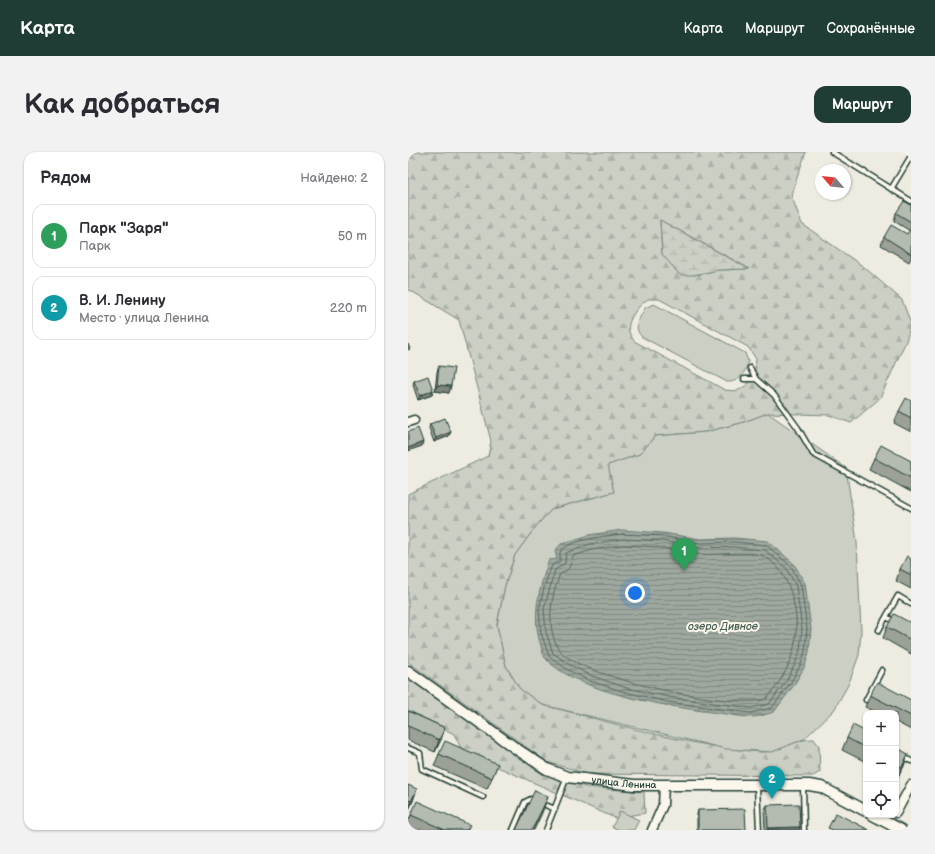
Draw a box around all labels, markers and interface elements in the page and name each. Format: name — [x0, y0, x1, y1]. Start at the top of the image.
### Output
text: Карта — [20, 17, 74, 40]
text: Карта — [684, 20, 723, 37]
text: Маршрут — [745, 20, 805, 37]
text: Сохранённые — [827, 20, 915, 37]
button: Маршрут — [814, 86, 911, 123]
text: Как добраться — [24, 88, 221, 121]
north arrow — [815, 164, 851, 200]
text: Рядом — [40, 168, 91, 188]
text: Найдено: 2 — [300, 170, 368, 186]
text: Парк "Заря" — [79, 219, 169, 238]
text: 1 — [51, 228, 57, 244]
text: 50 m — [338, 228, 367, 244]
text: Парк — [79, 238, 111, 254]
text: В. И. Ленину — [79, 291, 166, 310]
text: 2 — [50, 300, 58, 316]
text: 220 m — [330, 300, 367, 316]
text: Место · улица Ленина — [79, 310, 209, 326]
pin: 1 — [671, 538, 697, 571]
your location — [625, 583, 645, 603]
water label: озеро Дивное — [688, 620, 759, 633]
map controls — [863, 710, 899, 818]
button: + — [863, 710, 899, 746]
button: − — [863, 746, 899, 782]
pin: 2 — [759, 766, 785, 799]
street label: улица Ленина — [591, 774, 657, 791]
button: locate — [863, 782, 899, 818]

